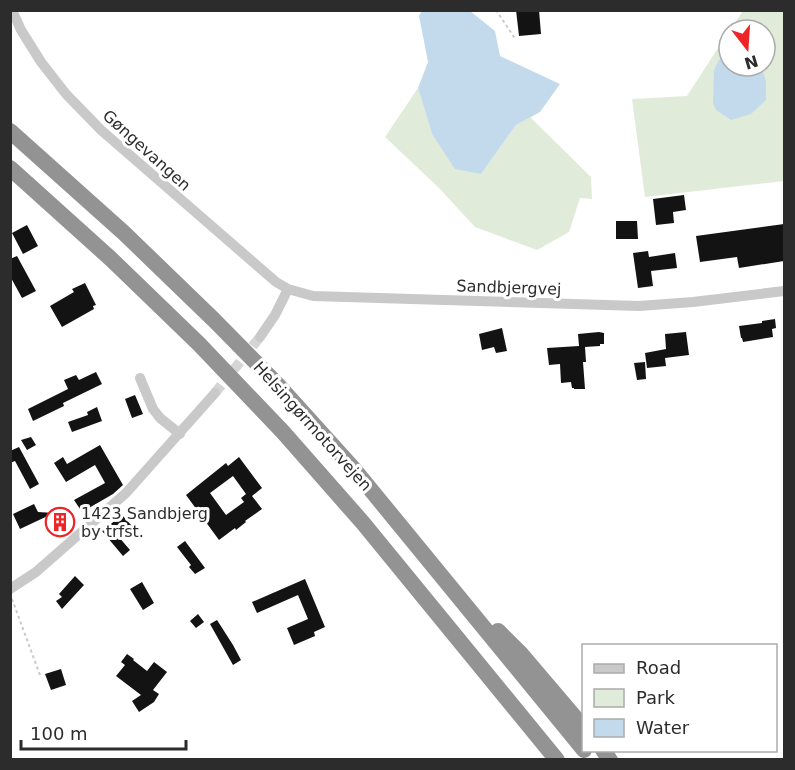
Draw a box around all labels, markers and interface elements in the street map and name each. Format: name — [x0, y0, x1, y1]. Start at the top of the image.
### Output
north arrow — [717, 18, 777, 78]
text: N — [742, 51, 760, 73]
street label: Gøngevangen — [99, 106, 195, 195]
street label: Sandbjergvej — [456, 276, 562, 299]
street label: Helsingørmotorvejen — [250, 358, 376, 495]
place label: 1423 Sandbjerg by trfst. — [81, 504, 208, 541]
building icon: 1423 Sandbjerg by trfst. — [44, 506, 76, 538]
legend — [582, 644, 777, 752]
text: Road — [636, 657, 681, 678]
text: Park — [636, 687, 675, 708]
scale bar — [21, 713, 186, 751]
text: Water — [636, 717, 690, 738]
text: 100 m — [30, 723, 88, 744]

